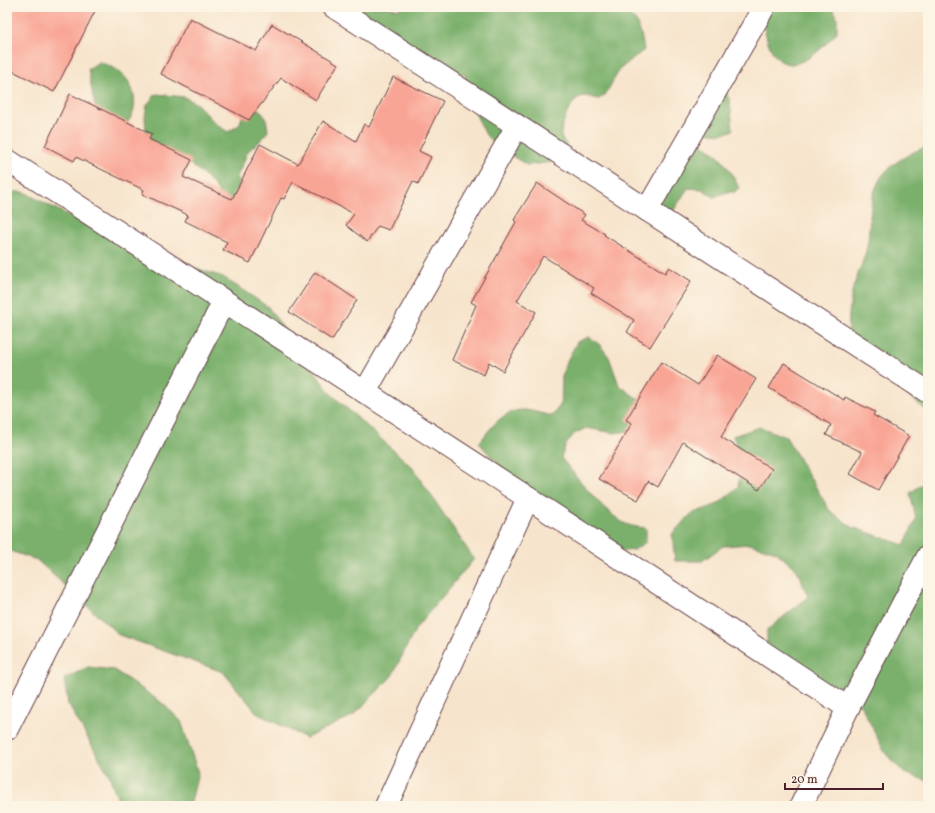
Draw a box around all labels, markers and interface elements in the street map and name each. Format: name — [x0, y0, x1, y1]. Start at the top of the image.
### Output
scale bar — [785, 765, 883, 791]
text: 20 m — [791, 772, 818, 788]

